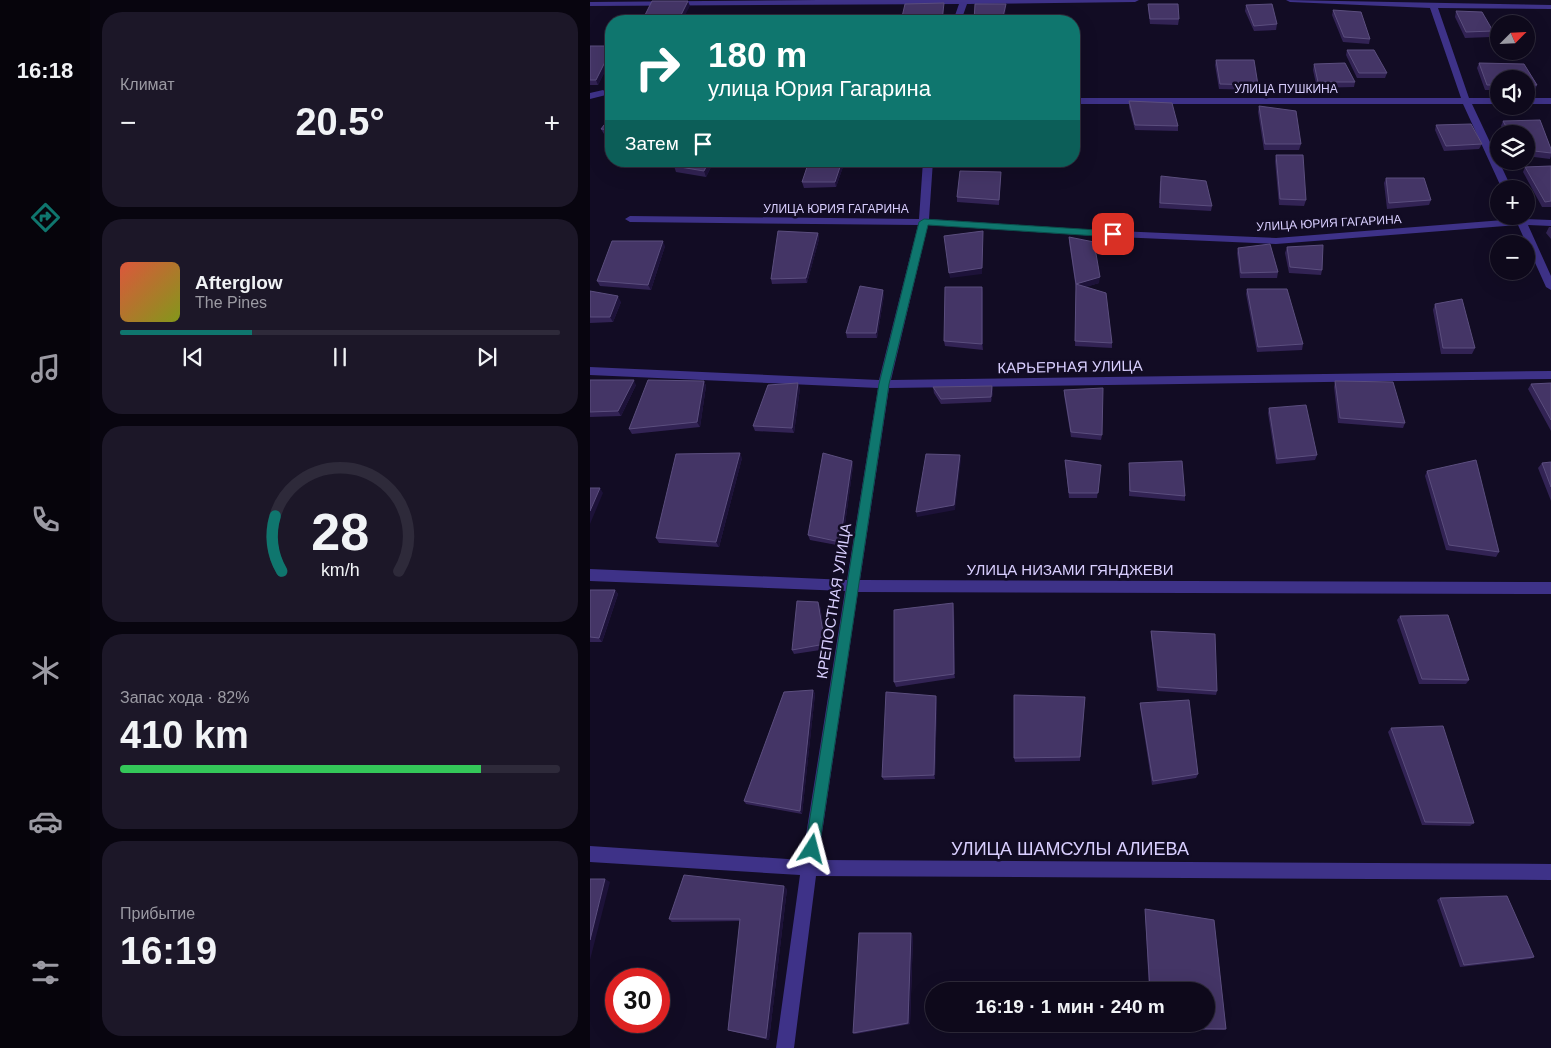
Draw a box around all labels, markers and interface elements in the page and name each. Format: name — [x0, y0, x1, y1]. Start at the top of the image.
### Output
north arrow — [1490, 15, 1535, 60]
map controls — [1490, 15, 1535, 280]
icon: right — [625, 35, 690, 100]
text: 180 m — [708, 35, 807, 74]
text: 16:18 — [17, 58, 73, 83]
button: sound — [1490, 70, 1535, 115]
text: Климат — [120, 76, 174, 93]
text: улица Юрия Гагарина — [708, 76, 931, 101]
street label: УЛИЦА ПУШКИНА — [1234, 82, 1338, 96]
text: 20.5° — [295, 101, 385, 143]
text: − — [120, 107, 136, 138]
text: + — [544, 107, 560, 138]
button: layers — [1490, 125, 1535, 170]
icon: arrive — [689, 130, 717, 158]
text: Затем — [625, 133, 679, 154]
button: + — [1490, 180, 1535, 225]
icon: directions — [28, 200, 63, 235]
street label: УЛИЦА ЮРИЯ ГАГАРИНА — [763, 202, 909, 216]
street label: УЛИЦА ЮРИЯ ГАГАРИНА — [1256, 212, 1402, 234]
pin — [1092, 213, 1134, 255]
icon: arrive — [1099, 220, 1127, 248]
button: − — [1490, 235, 1535, 280]
text: Afterglow — [195, 272, 283, 293]
text: The Pines — [195, 294, 267, 311]
icon: previous — [179, 343, 207, 371]
icon: pause — [326, 343, 354, 371]
icon: next — [473, 343, 501, 371]
icon: music — [28, 351, 63, 386]
street label: КАРЬЕРНАЯ УЛИЦА — [997, 357, 1143, 376]
icon: phone — [28, 502, 63, 537]
text: 28 — [311, 503, 369, 561]
street label: КРЕПОСТНАЯ УЛИЦА — [813, 522, 854, 680]
text: km/h — [321, 560, 359, 580]
street label: УЛИЦА НИЗАМИ ГЯНДЖЕВИ — [966, 561, 1174, 578]
icon: climate — [28, 653, 63, 688]
text: Запас хода · 82% — [120, 689, 249, 706]
text: 410 km — [120, 714, 249, 756]
icon: car — [28, 804, 63, 839]
position arrow — [785, 822, 837, 874]
street label: УЛИЦА ШАМСУЛЫ АЛИЕВА — [951, 839, 1189, 859]
text: Прибытие — [120, 905, 195, 922]
text: 16:19 — [120, 930, 217, 972]
icon: filters — [28, 955, 63, 990]
speed limit sign: 30 — [605, 968, 670, 1033]
text: 16:19 · 1 мин · 240 m — [975, 996, 1165, 1017]

